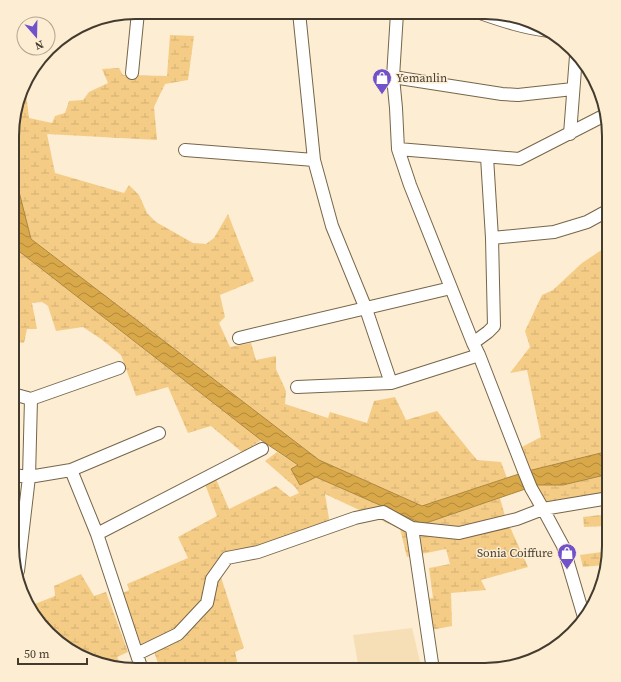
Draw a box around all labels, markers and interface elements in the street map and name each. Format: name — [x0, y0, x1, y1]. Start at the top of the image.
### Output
north arrow — [16, 16, 56, 56]
text: N — [33, 37, 46, 53]
shop icon: Yemanlin — [371, 67, 393, 95]
place label: Yemanlin — [396, 70, 447, 86]
shop icon: Sonia Coiffure — [556, 542, 578, 570]
place label: Sonia Coiffure — [477, 545, 553, 561]
scale bar — [18, 640, 87, 666]
text: 50 m — [24, 646, 50, 662]

